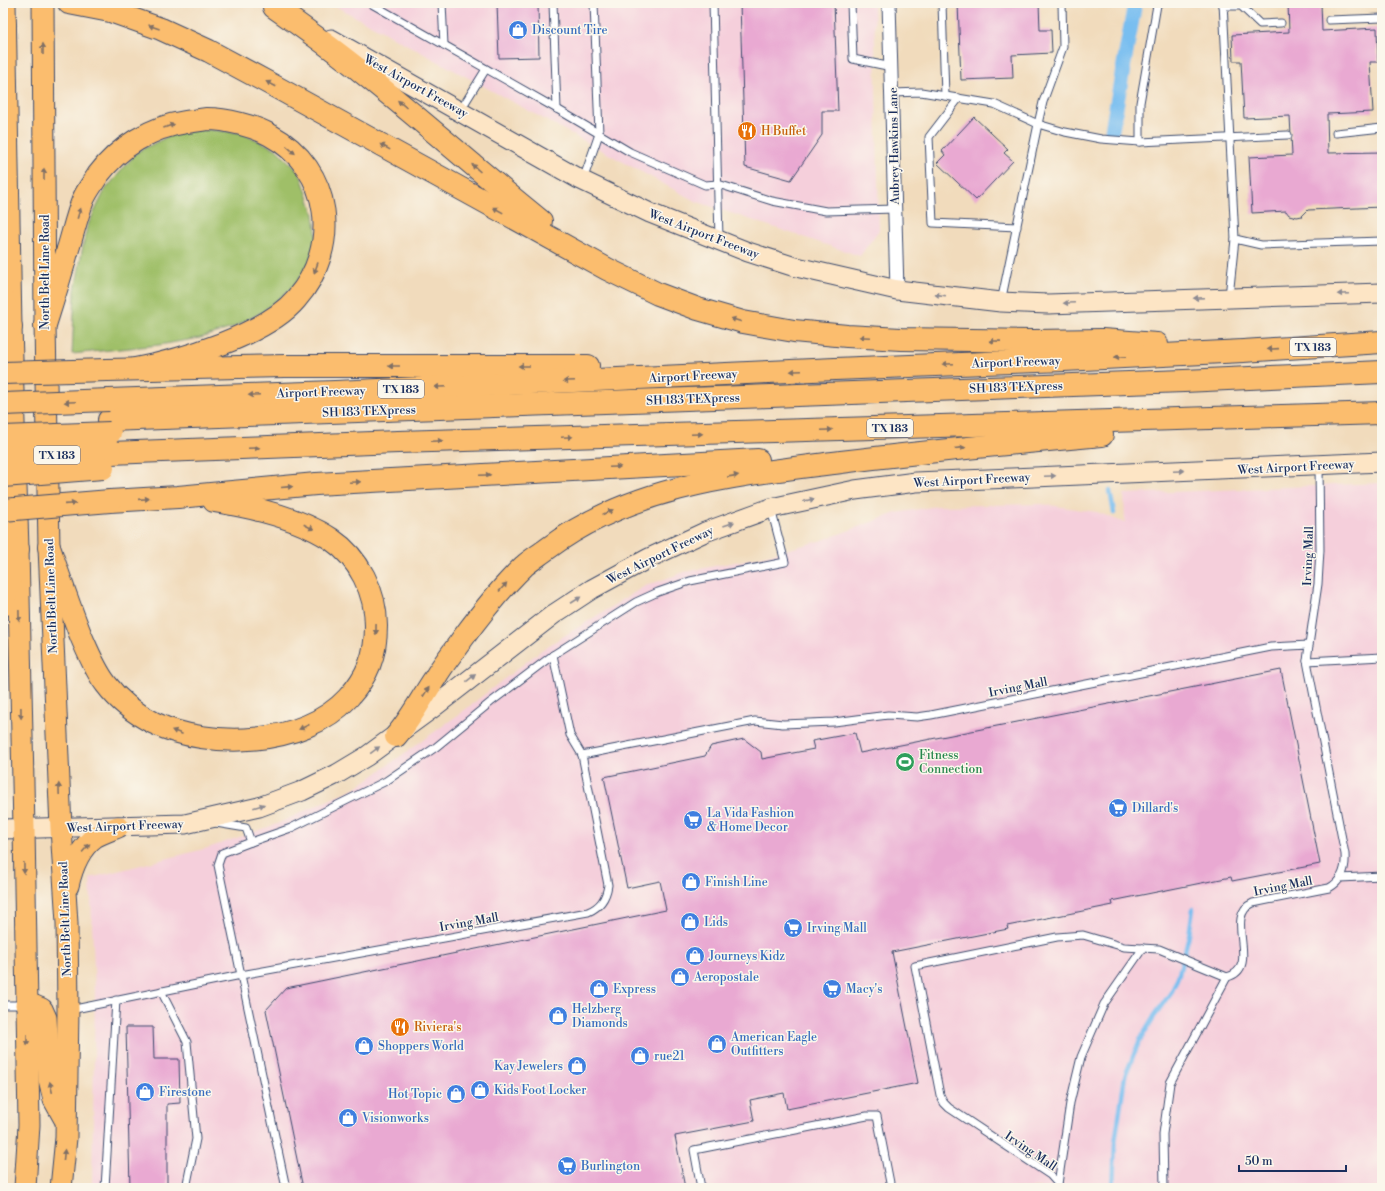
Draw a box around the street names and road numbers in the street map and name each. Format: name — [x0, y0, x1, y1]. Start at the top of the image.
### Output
street label: West Airport Freeway — [360, 51, 471, 121]
street label: Aubrey Hawkins Lane — [886, 87, 903, 206]
street label: West Airport Freeway — [646, 206, 761, 262]
street label: North Belt Line Road — [38, 214, 53, 330]
road number: TX 183 — [1290, 338, 1336, 356]
street label: Airport Freeway — [970, 353, 1061, 372]
street label: Airport Freeway — [647, 367, 738, 386]
street label: SH 183 TEXpress — [969, 378, 1063, 397]
road number: TX 183 — [378, 380, 424, 398]
street label: Airport Freeway — [275, 383, 366, 402]
street label: SH 183 TEXpress — [646, 390, 740, 409]
street label: SH 183 TEXpress — [322, 402, 416, 421]
road number: TX 183 — [867, 419, 913, 437]
road number: TX 183 — [34, 446, 80, 464]
street label: West Airport Freeway — [1236, 457, 1355, 478]
street label: West Airport Freeway — [912, 470, 1031, 491]
street label: West Airport Freeway — [603, 523, 716, 588]
street label: Irving Mall — [1300, 525, 1317, 586]
street label: North Belt Line Road — [42, 538, 61, 654]
street label: Irving Mall — [987, 674, 1049, 701]
street label: West Airport Freeway — [65, 817, 184, 836]
street label: North Belt Line Road — [56, 861, 75, 977]
street label: Irving Mall — [1252, 873, 1314, 900]
street label: Irving Mall — [438, 910, 500, 935]
street label: Irving Mall — [1002, 1128, 1060, 1175]

